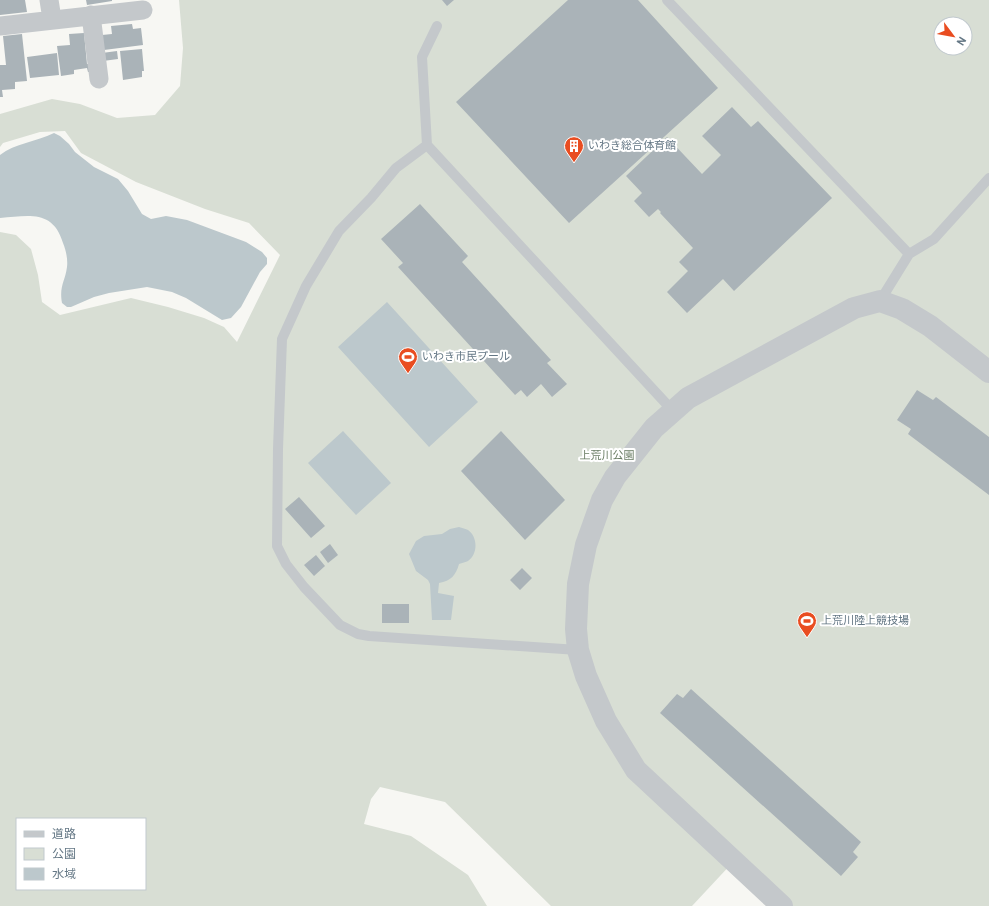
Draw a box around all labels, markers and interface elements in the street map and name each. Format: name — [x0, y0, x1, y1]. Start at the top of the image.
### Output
north arrow — [933, 16, 973, 56]
text: N — [953, 34, 969, 48]
building icon: いわき総合体育館 — [563, 135, 585, 163]
place label: いわき総合体育館 — [588, 139, 676, 153]
sports icon: いわき市民プール — [397, 346, 419, 374]
place label: いわき市民プール — [422, 350, 510, 364]
park label: 上荒川公園 — [580, 449, 635, 463]
sports icon: 上荒川陸上競技場 — [796, 610, 818, 638]
place label: 上荒川陸上競技場 — [821, 614, 909, 628]
legend — [16, 818, 146, 890]
text: 道路 — [52, 827, 76, 843]
text: 公園 — [52, 847, 76, 863]
text: 水域 — [52, 867, 76, 883]

